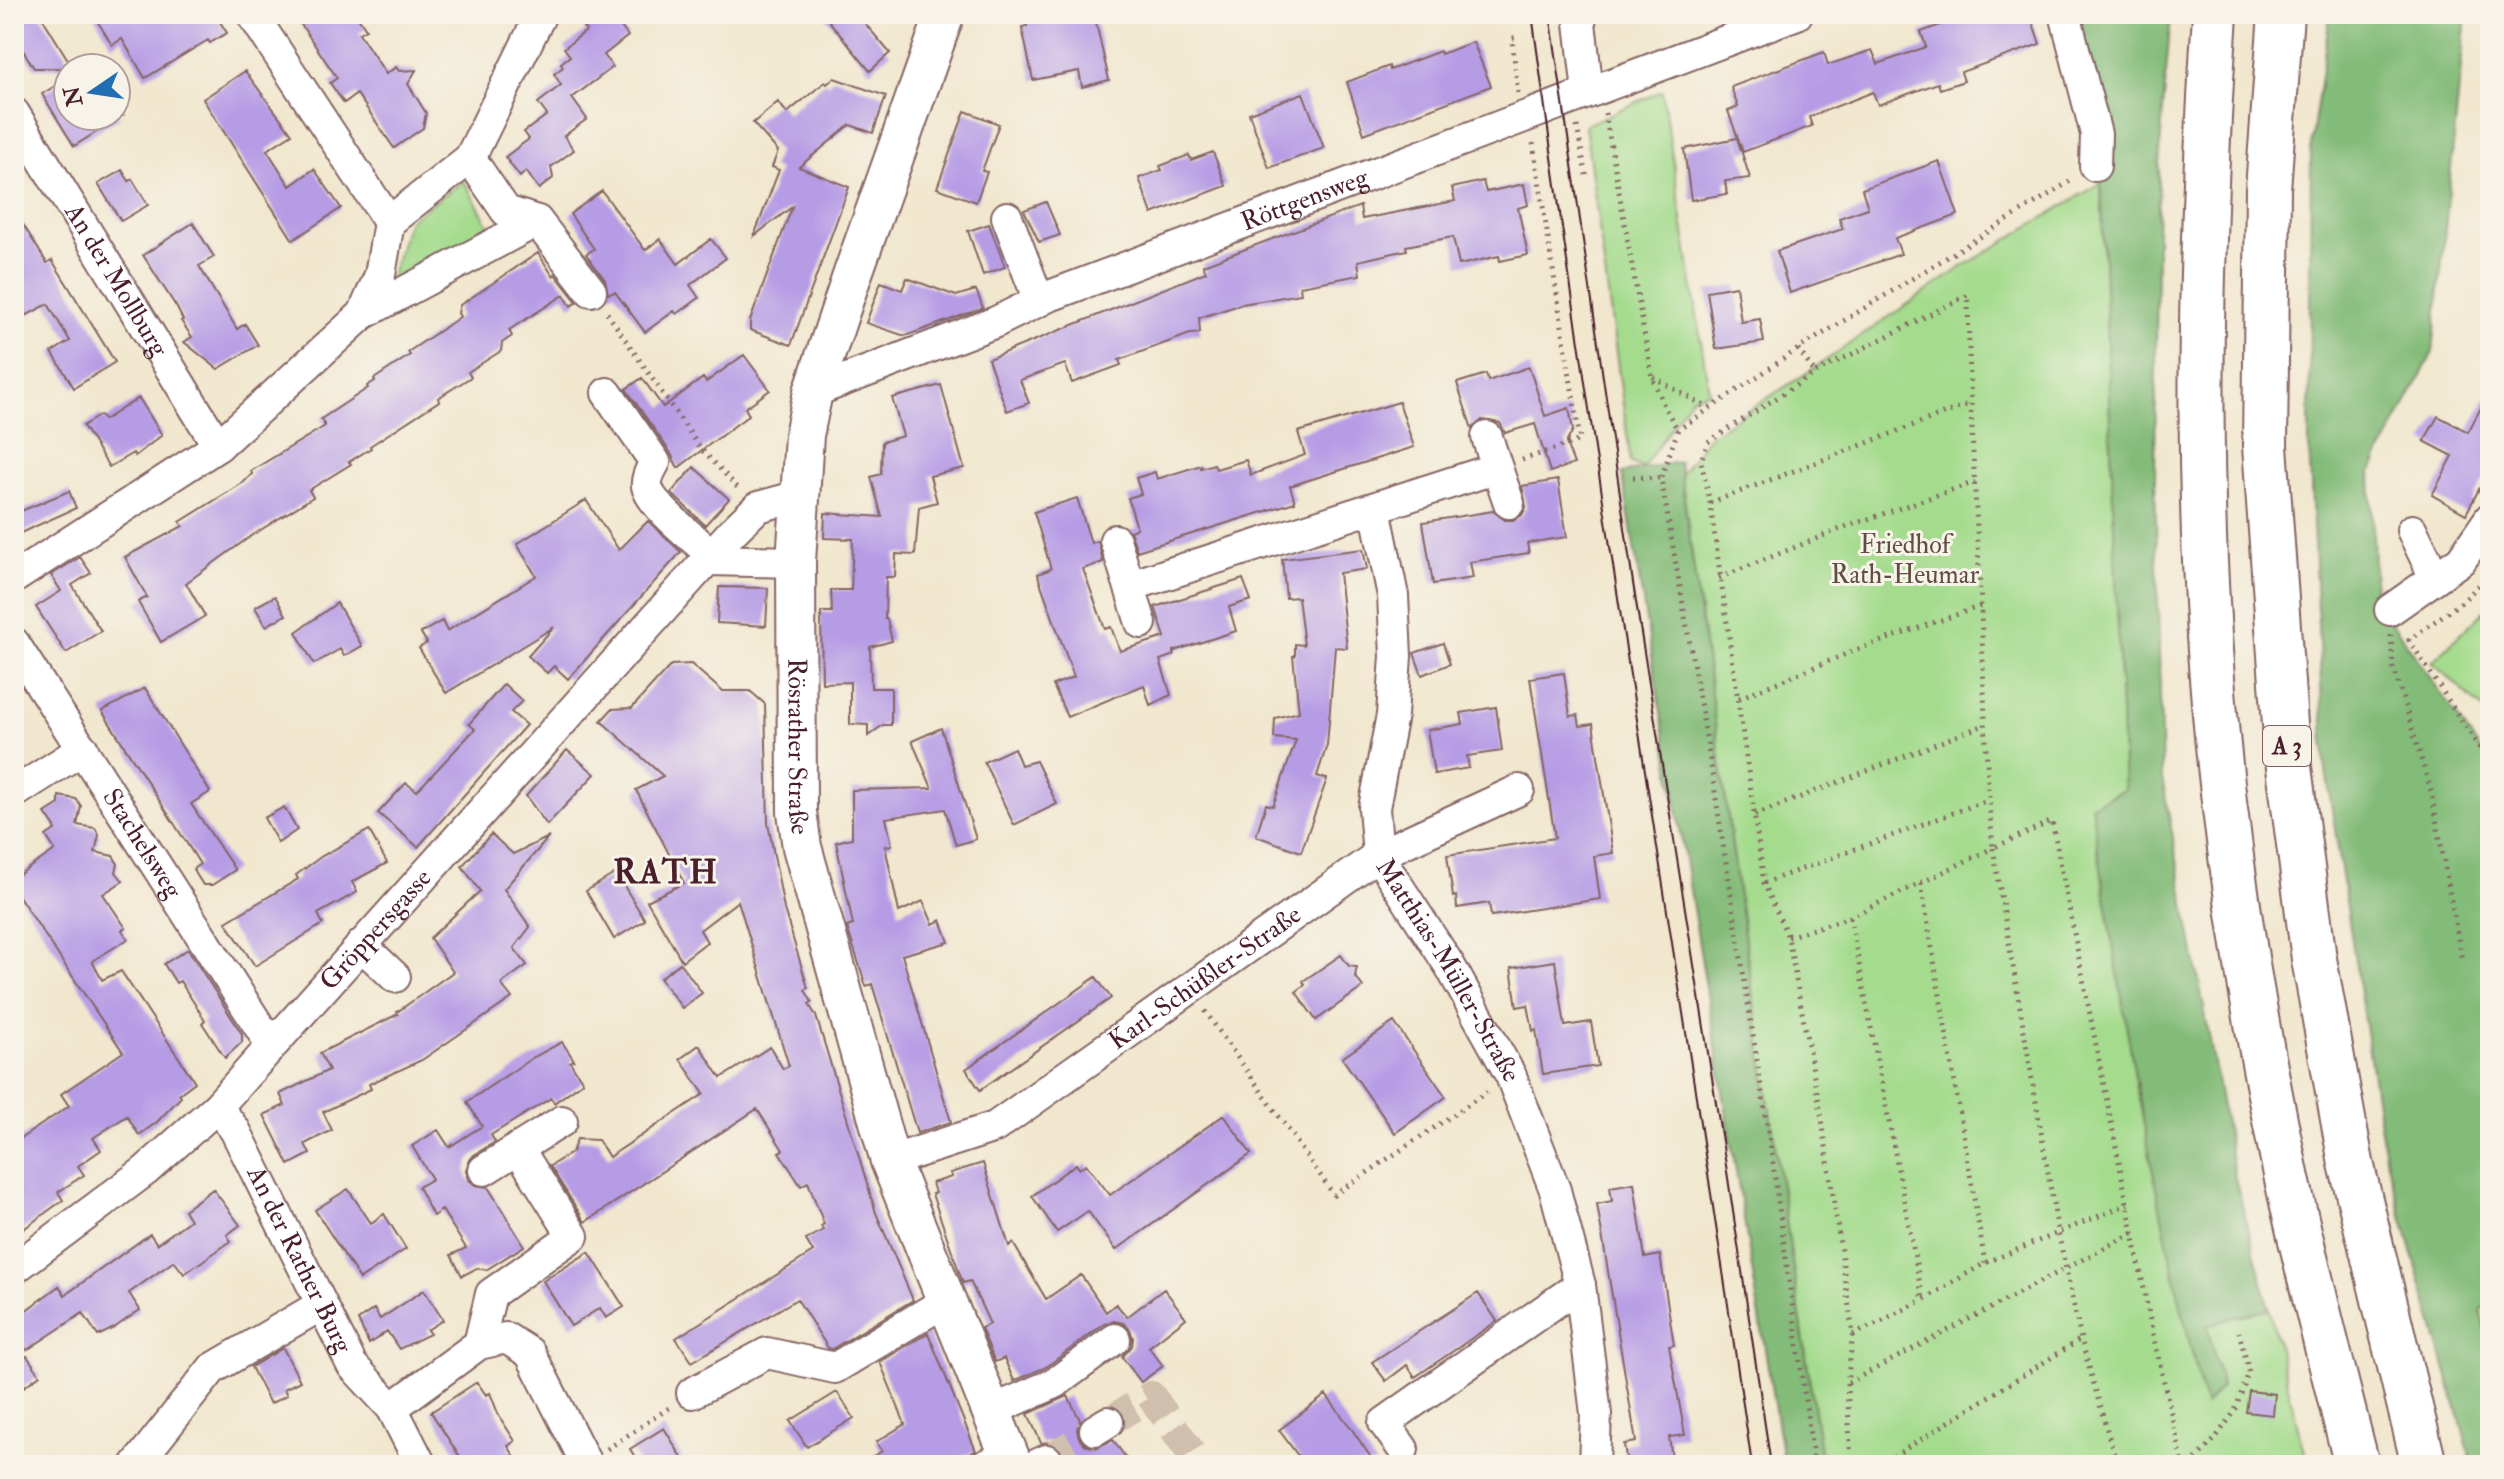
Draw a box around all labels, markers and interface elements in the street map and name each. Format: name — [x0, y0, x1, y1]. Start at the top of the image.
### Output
north arrow — [52, 52, 132, 132]
text: N — [58, 83, 90, 110]
street label: Röttgensweg — [1237, 161, 1374, 238]
street label: An der Mollburg — [57, 197, 176, 363]
park label: Friedhof Rath-Heumar — [1831, 529, 1979, 591]
street label: Rösrather Straße — [780, 658, 816, 837]
road number: A 3 — [2263, 726, 2311, 766]
street label: Stachelsweg — [95, 783, 190, 905]
district label: RATH — [613, 851, 719, 894]
street label: Matthias-Müller-Straße — [1369, 853, 1527, 1088]
street label: Gröppersgasse — [313, 862, 439, 997]
street label: Karl-Schüßler-Straße — [1103, 899, 1307, 1057]
street label: An der Rather Burg — [239, 1160, 360, 1359]

